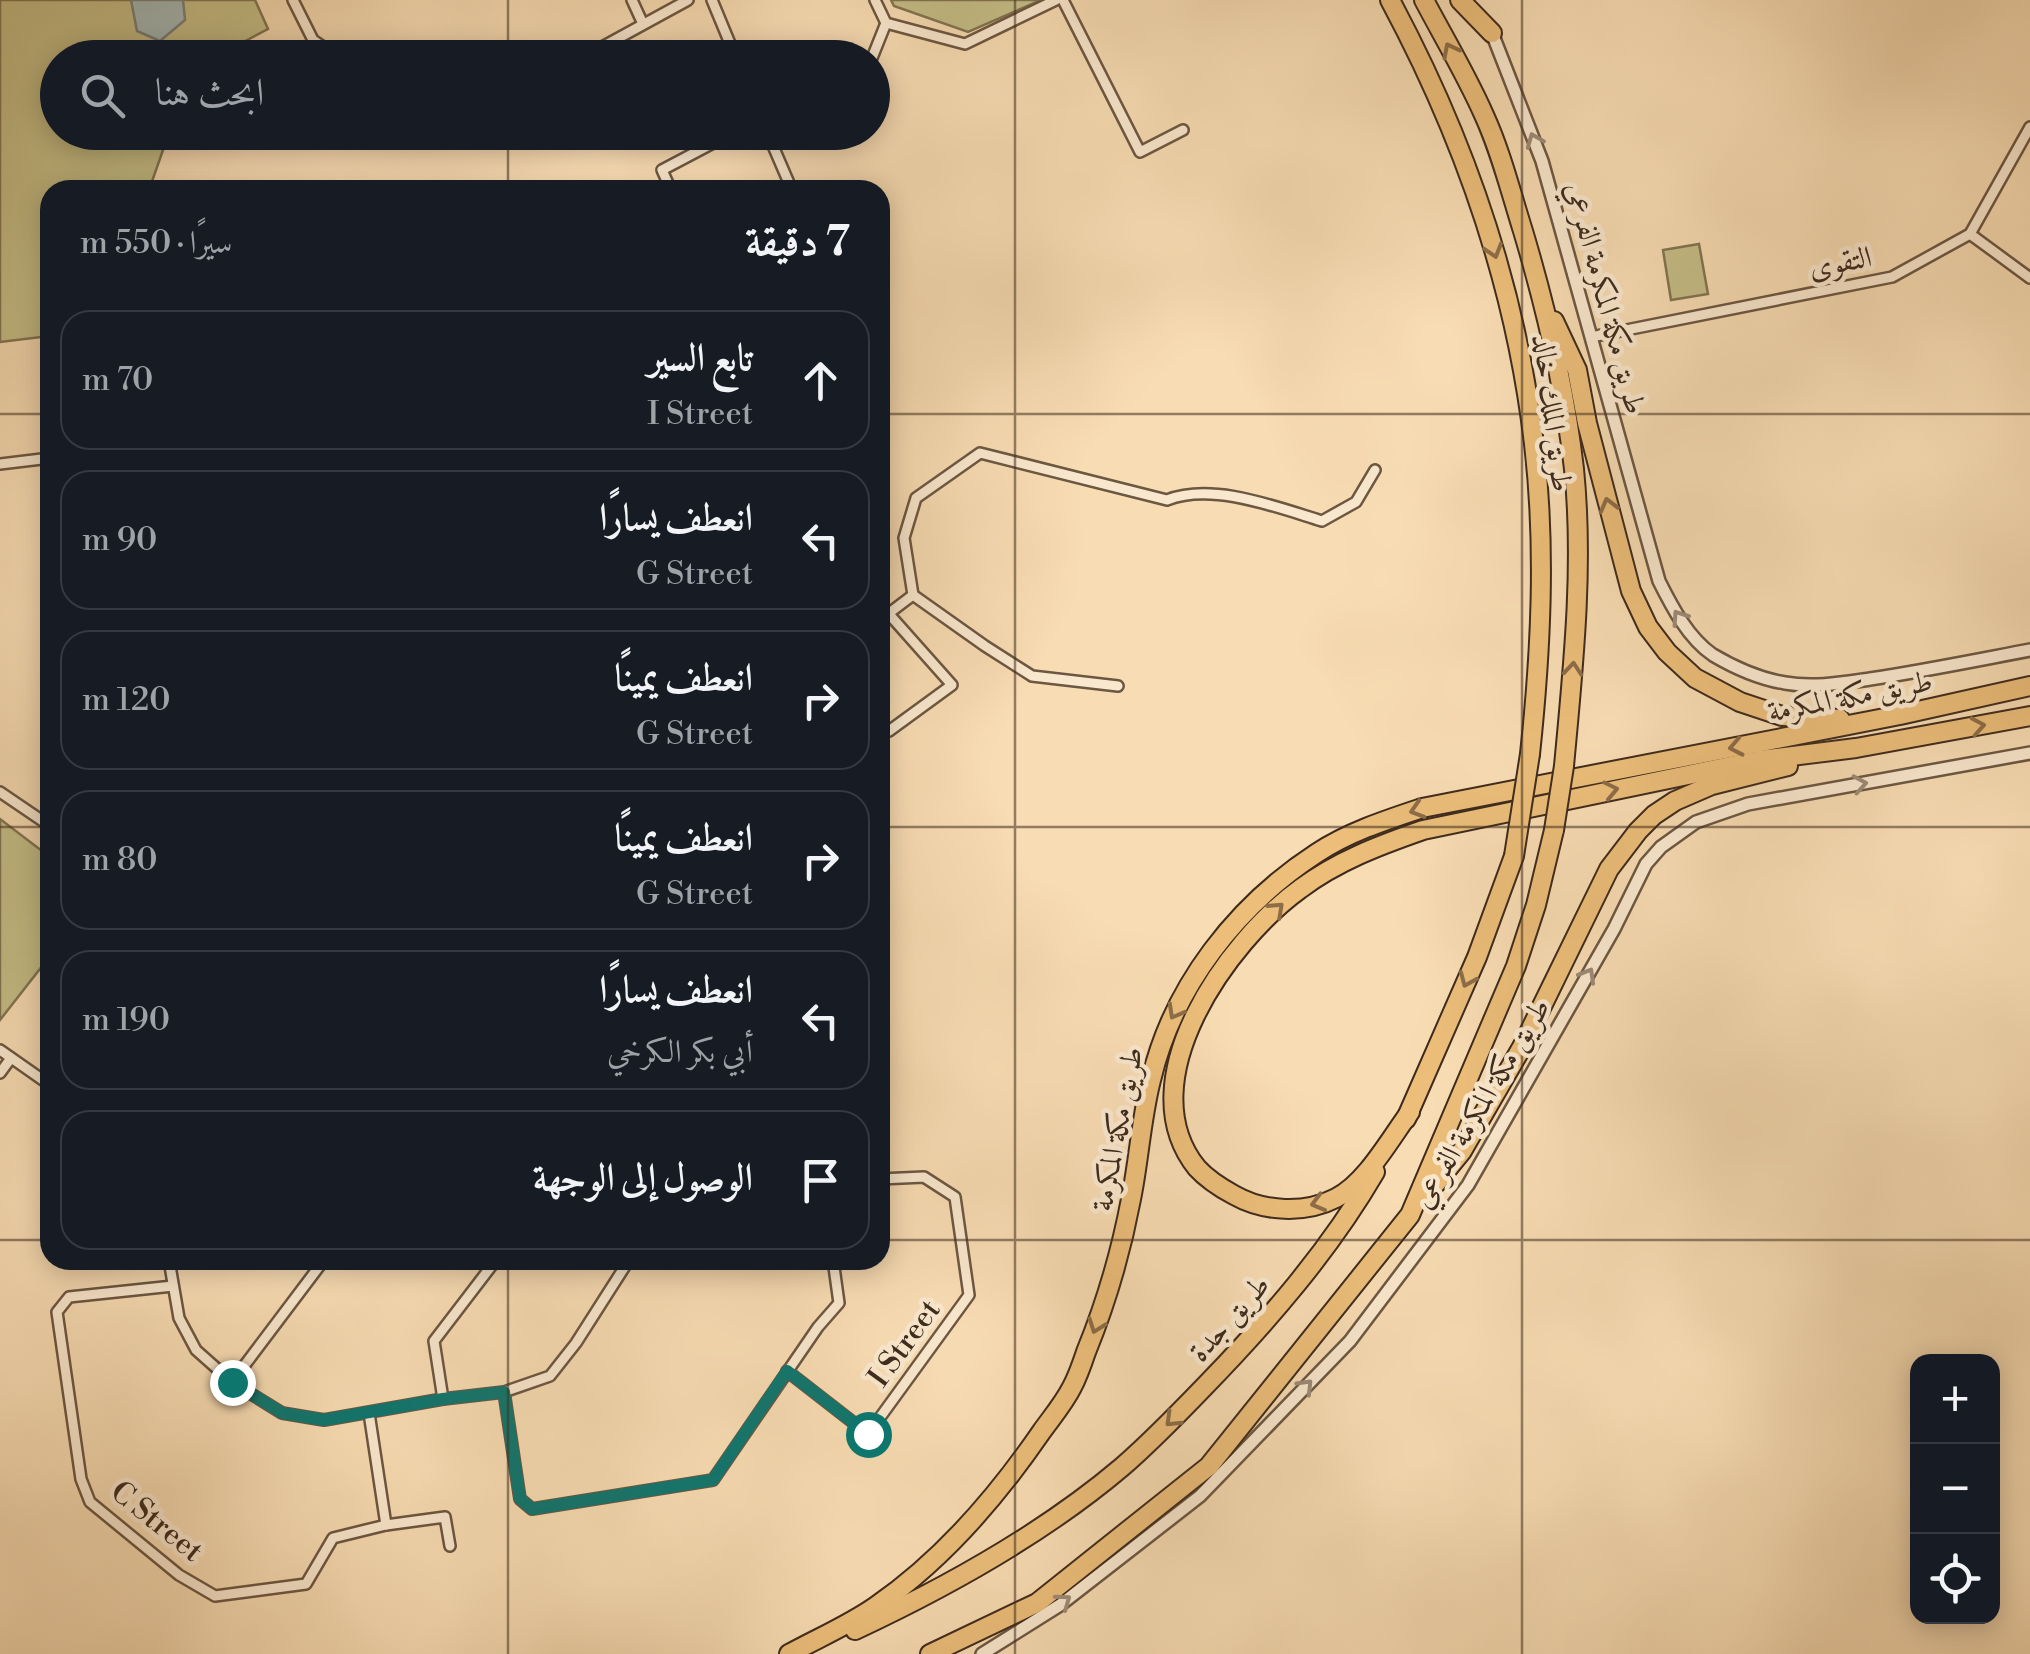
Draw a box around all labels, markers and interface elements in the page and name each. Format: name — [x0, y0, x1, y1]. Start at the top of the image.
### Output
search box — [40, 40, 890, 150]
one-way arrow — [1443, 42, 1462, 60]
icon: search — [75, 68, 130, 123]
text: ابحث هنا — [155, 70, 264, 117]
one-way arrow — [1525, 132, 1545, 149]
street label: طريق مكة المكرمة الفرعي — [1552, 178, 1654, 420]
text: 7 دقيقة — [745, 216, 850, 269]
text: سيرًا · 550 m — [80, 223, 232, 263]
street label: التقوى — [1805, 238, 1875, 288]
one-way arrow — [1482, 242, 1503, 259]
street label: طريق الملك خالد — [1523, 332, 1581, 494]
text: تابع السير — [648, 335, 753, 382]
icon: ahead — [793, 353, 848, 408]
text: 70 m — [82, 360, 153, 400]
text: I Street — [647, 394, 753, 434]
text: انعطف يسارًا — [599, 495, 753, 542]
one-way arrow — [1599, 497, 1620, 514]
icon: left — [793, 513, 848, 568]
text: 90 m — [82, 520, 157, 560]
text: G Street — [636, 554, 753, 594]
one-way arrow — [1673, 609, 1691, 628]
text: انعطف يمينًا — [615, 655, 753, 702]
one-way arrow — [1561, 661, 1583, 677]
street label: طريق مكة المكرمة — [1765, 662, 1936, 732]
icon: right — [793, 673, 848, 728]
text: 120 m — [82, 680, 171, 720]
text: G Street — [636, 714, 753, 754]
one-way arrow — [1969, 716, 1986, 737]
one-way arrow — [1728, 736, 1745, 757]
one-way arrow — [1852, 774, 1868, 795]
one-way arrow — [1602, 781, 1619, 802]
one-way arrow — [1409, 798, 1426, 819]
text: انعطف يمينًا — [615, 815, 753, 862]
icon: right — [793, 833, 848, 888]
text: 80 m — [82, 840, 157, 880]
text: G Street — [636, 874, 753, 914]
one-way arrow — [1265, 903, 1284, 921]
text: انعطف يسارًا — [599, 967, 753, 1014]
one-way arrow — [1575, 968, 1595, 986]
one-way arrow — [1459, 970, 1479, 988]
street label: طريق مكة المكرمة الفرعي — [1404, 991, 1563, 1218]
icon: left — [793, 993, 848, 1048]
text: 190 m — [82, 1000, 170, 1040]
one-way arrow — [1168, 1001, 1188, 1019]
text: أبي بكر الكرخي — [607, 1032, 753, 1072]
street label: طريق مكة المكرمة — [1083, 1044, 1153, 1215]
icon: arrive — [793, 1153, 848, 1208]
text: الوصول إلى الوجهة — [533, 1155, 753, 1202]
one-way arrow — [1310, 1191, 1327, 1212]
street label: طريق جدة — [1181, 1267, 1279, 1370]
street label: I Street — [860, 1292, 950, 1395]
one-way arrow — [1087, 1316, 1108, 1333]
map controls — [1910, 1354, 2000, 1624]
button: + — [1910, 1354, 2000, 1444]
route end — [210, 1360, 256, 1406]
one-way arrow — [1294, 1379, 1312, 1398]
one-way arrow — [1165, 1408, 1183, 1426]
route start — [846, 1412, 892, 1458]
button: − — [1910, 1444, 2000, 1534]
street label: C Street — [102, 1473, 211, 1571]
button: locate — [1910, 1534, 2000, 1624]
one-way arrow — [1052, 1595, 1071, 1613]

